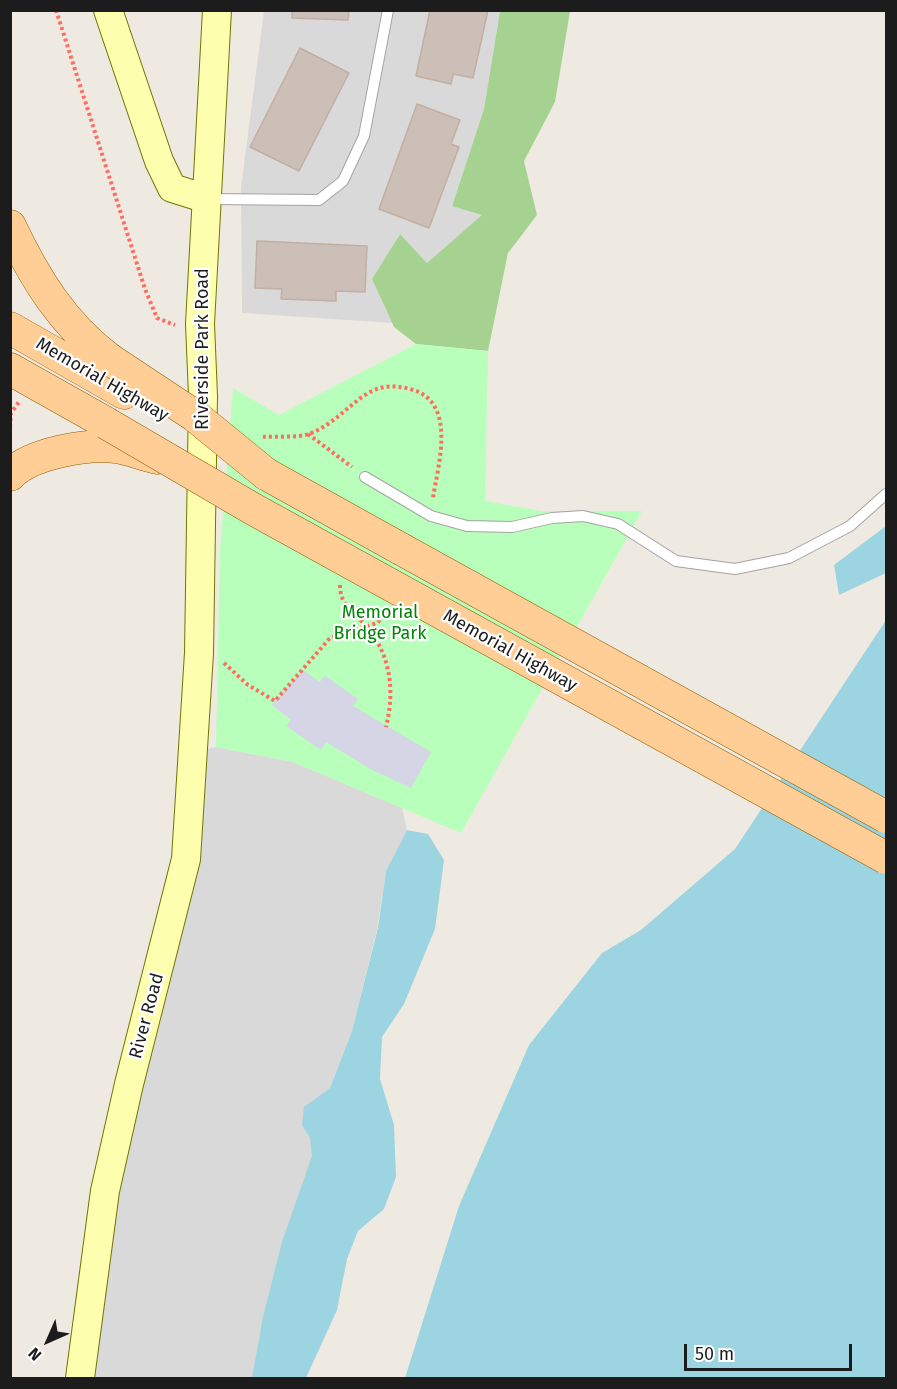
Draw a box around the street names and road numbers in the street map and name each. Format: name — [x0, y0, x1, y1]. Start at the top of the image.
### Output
street label: Riverside Park Road — [192, 268, 214, 430]
street label: Memorial Highway — [32, 333, 172, 427]
street label: Memorial Highway — [439, 605, 581, 697]
street label: River Road — [125, 971, 169, 1061]

